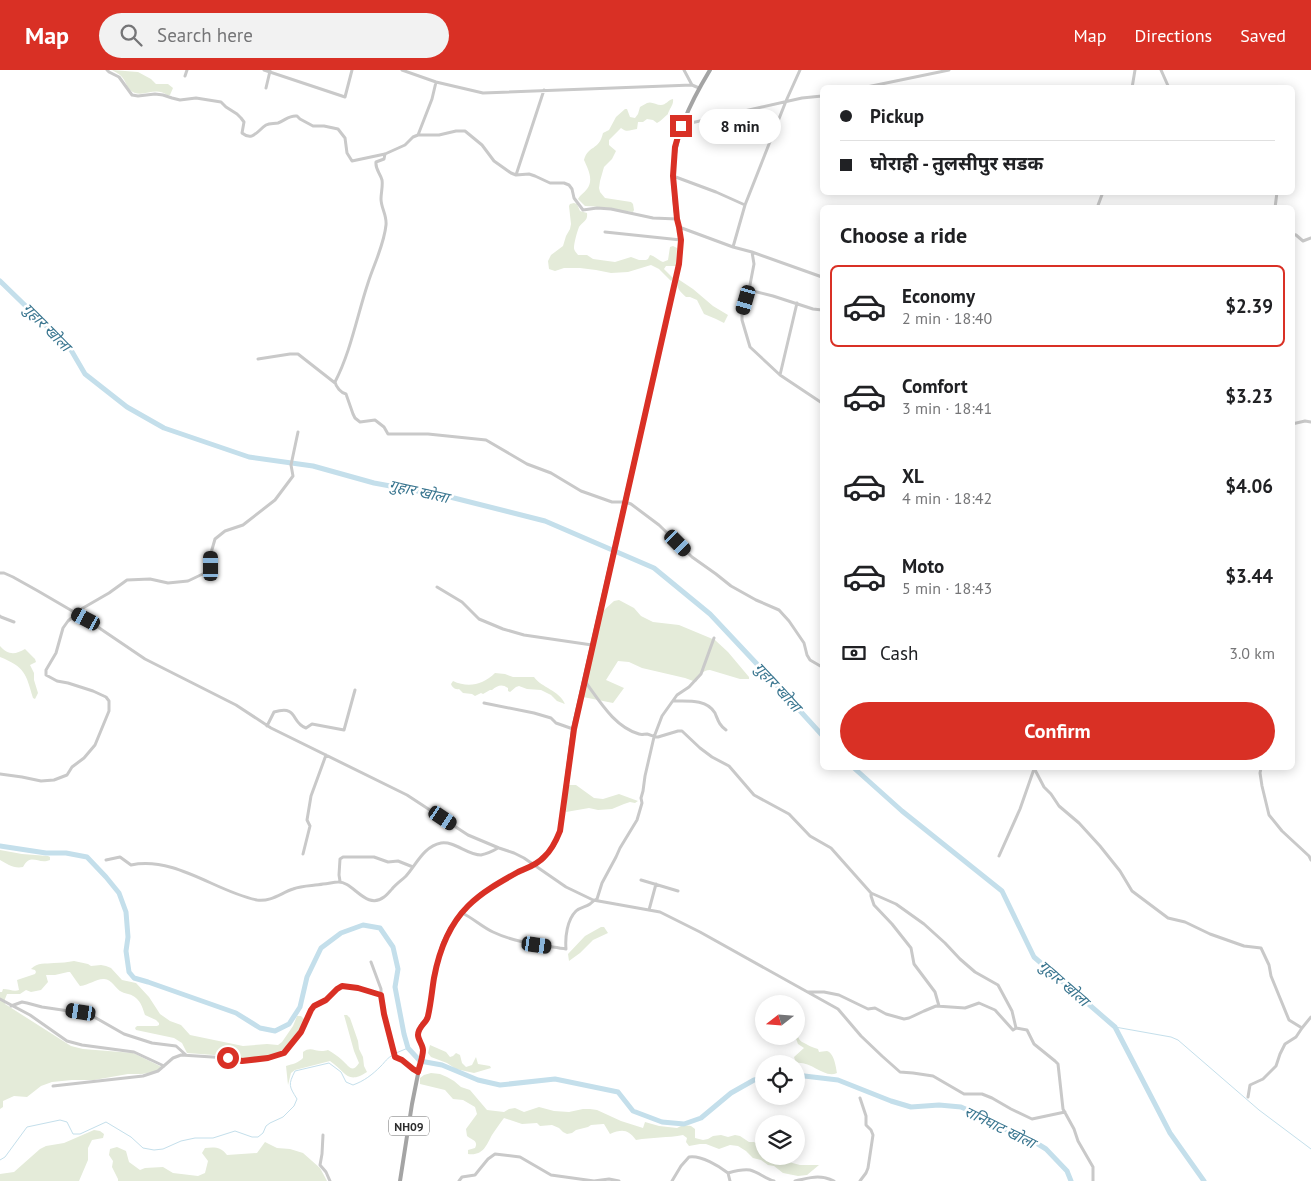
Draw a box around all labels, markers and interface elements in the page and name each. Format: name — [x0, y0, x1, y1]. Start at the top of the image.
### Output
search box — [99, 13, 449, 58]
text: Map — [25, 20, 69, 51]
icon: search — [117, 21, 145, 49]
text: Search here — [157, 23, 253, 47]
text: Map — [1074, 24, 1106, 47]
text: Directions — [1134, 24, 1212, 47]
text: Saved — [1240, 24, 1286, 47]
text: Pickup — [870, 104, 924, 128]
callout: 8 min — [698, 108, 781, 144]
route end — [670, 115, 692, 137]
text: 8 min — [720, 116, 760, 136]
text: घोराही - तुलसीपुर सडक — [870, 151, 1043, 175]
text: Choose a ride — [840, 221, 967, 249]
car — [734, 284, 757, 316]
icon: car — [842, 284, 887, 329]
text: Economy — [902, 284, 975, 308]
text: $2.39 — [1225, 294, 1273, 318]
water label: गुहार खोला — [18, 299, 77, 358]
text: 2 min · 18:40 — [902, 308, 992, 328]
icon: car — [842, 374, 887, 419]
text: Comfort — [902, 374, 968, 398]
text: $3.23 — [1225, 384, 1273, 408]
text: 3 min · 18:41 — [902, 398, 992, 418]
icon: car — [842, 464, 887, 509]
text: XL — [902, 464, 924, 488]
text: $4.06 — [1225, 474, 1273, 498]
water label: गुहार खोला — [387, 475, 454, 509]
text: 4 min · 18:42 — [902, 488, 992, 508]
car — [662, 527, 693, 559]
car — [203, 551, 218, 581]
icon: car — [842, 554, 887, 599]
text: Moto — [902, 554, 944, 578]
text: $3.44 — [1225, 564, 1273, 588]
text: 5 min · 18:43 — [902, 578, 992, 598]
car — [69, 605, 102, 633]
icon: cash — [840, 639, 868, 667]
text: Cash — [880, 641, 918, 665]
text: 3.0 km — [1229, 643, 1275, 663]
water label: गुहार खोला — [750, 658, 808, 719]
button: Confirm — [840, 702, 1275, 760]
car — [426, 803, 459, 833]
car — [521, 935, 552, 955]
water label: गुहार खोला — [1034, 956, 1095, 1013]
north arrow — [755, 995, 805, 1045]
map controls — [755, 995, 805, 1165]
car — [65, 1002, 96, 1022]
route start — [217, 1047, 239, 1069]
button: locate — [755, 1055, 805, 1105]
water label: रानिघाट खोला — [961, 1102, 1041, 1154]
button: layers — [755, 1115, 805, 1165]
road number: NH09 — [389, 1116, 429, 1136]

